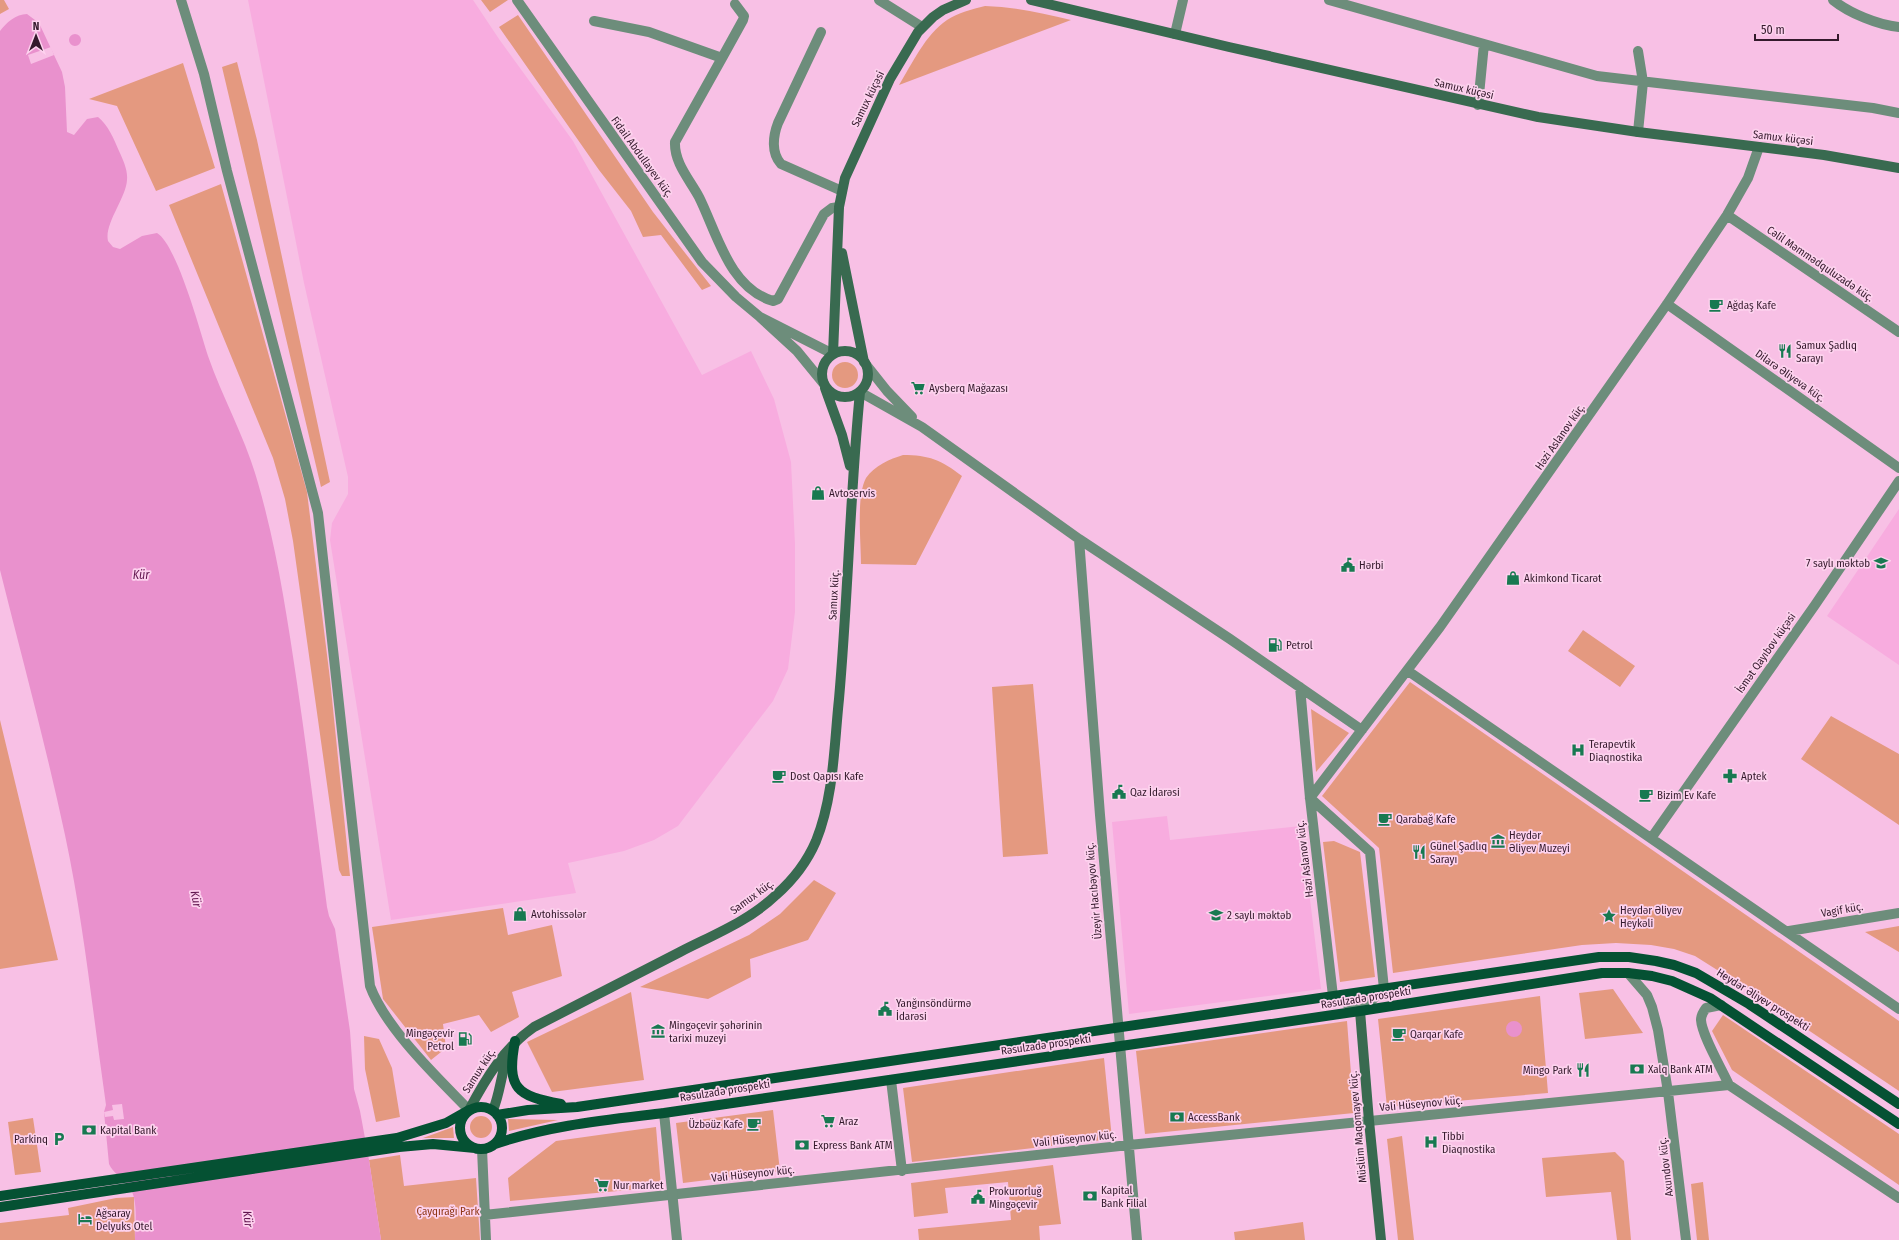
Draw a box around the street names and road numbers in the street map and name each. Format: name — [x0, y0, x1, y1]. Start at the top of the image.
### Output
street label: Samux küçəsi — [849, 69, 887, 129]
street label: Samux küçəsi — [1433, 76, 1495, 102]
street label: Fidail Abdullayev küç. — [608, 114, 676, 200]
street label: Samux küçəsi — [1752, 128, 1814, 148]
street label: Cəlil Məmmədquluzadə küç. — [1764, 224, 1876, 304]
street label: Dilarə Əliyeva küç. — [1753, 347, 1827, 405]
street label: Həzi Aslanov küç. — [1532, 402, 1588, 472]
street label: Samux küç. — [826, 569, 842, 621]
street label: İsmət Qayıbov küçəsi — [1733, 610, 1799, 696]
street label: Həzi Aslanov küç. — [1294, 820, 1316, 898]
street label: Üzeyir Hacıbəyov küç. — [1083, 842, 1105, 940]
street label: Samux küç. — [728, 877, 776, 917]
street label: Vagif küç. — [1820, 900, 1864, 920]
street label: Heydər Əliyev prospekti — [1714, 966, 1812, 1034]
street label: Rəsulzadə prospekti — [1320, 984, 1412, 1012]
street label: Rəsulzadə prospekti — [1000, 1032, 1092, 1058]
street label: Samux küç. — [460, 1046, 498, 1096]
street label: Müslüm Maqomayev küç. — [1347, 1071, 1369, 1183]
street label: Rəsulzadə prospekti — [679, 1077, 771, 1105]
street label: Vəli Hüseynov küç. — [1379, 1094, 1463, 1114]
street label: Vəli Hüseynov küç. — [1033, 1128, 1117, 1150]
street label: Axundov küç. — [1656, 1137, 1676, 1197]
street label: Vəli Hüseynov küç. — [711, 1163, 795, 1185]

